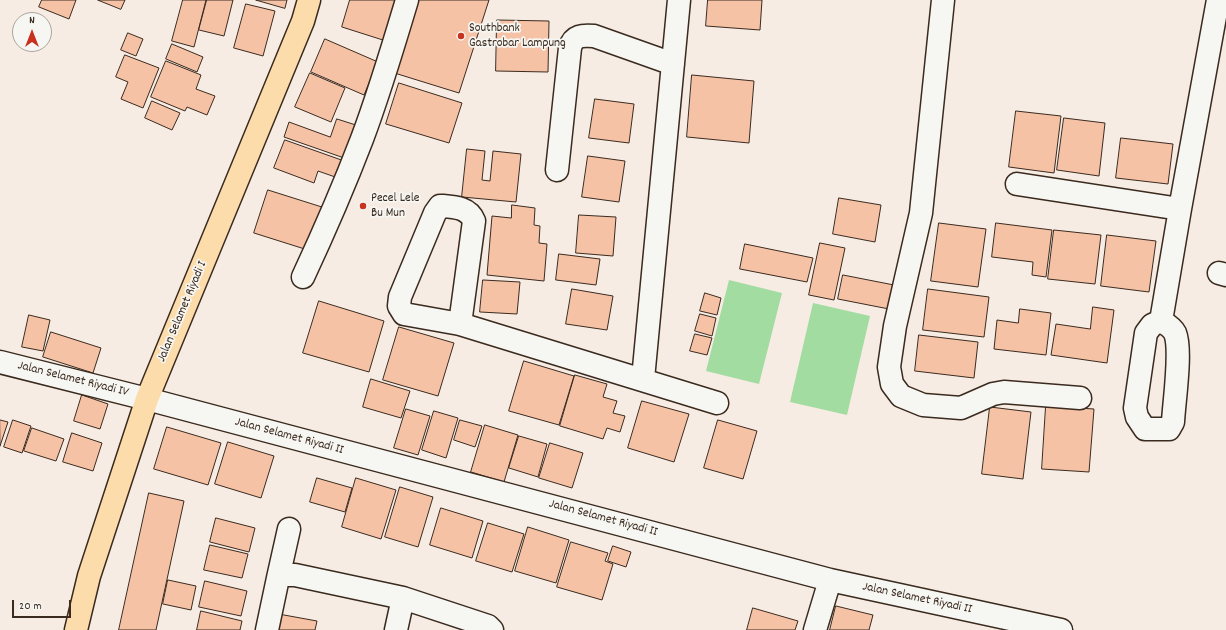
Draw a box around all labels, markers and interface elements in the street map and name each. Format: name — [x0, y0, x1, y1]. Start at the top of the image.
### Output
north arrow — [12, 12, 52, 52]
text: N — [29, 13, 35, 29]
place label: Southbank Gastrobar Lampung — [469, 21, 566, 52]
marker: Southbank Gastrobar Lampung — [456, 31, 466, 41]
place label: Pecel Lele Bu Mun — [371, 191, 419, 222]
marker: Pecel Lele Bu Mun — [358, 201, 368, 211]
street label: Jalan Selamet Riyadi I — [155, 259, 211, 365]
street label: Jalan Selamet Riyadi IV — [16, 359, 130, 401]
street label: Jalan Selamet Riyadi II — [233, 415, 345, 459]
street label: Jalan Selamet Riyadi II — [547, 497, 659, 541]
street label: Jalan Selamet Riyadi II — [861, 580, 973, 618]
scale bar — [14, 592, 73, 618]
text: 20 m — [19, 598, 42, 615]

